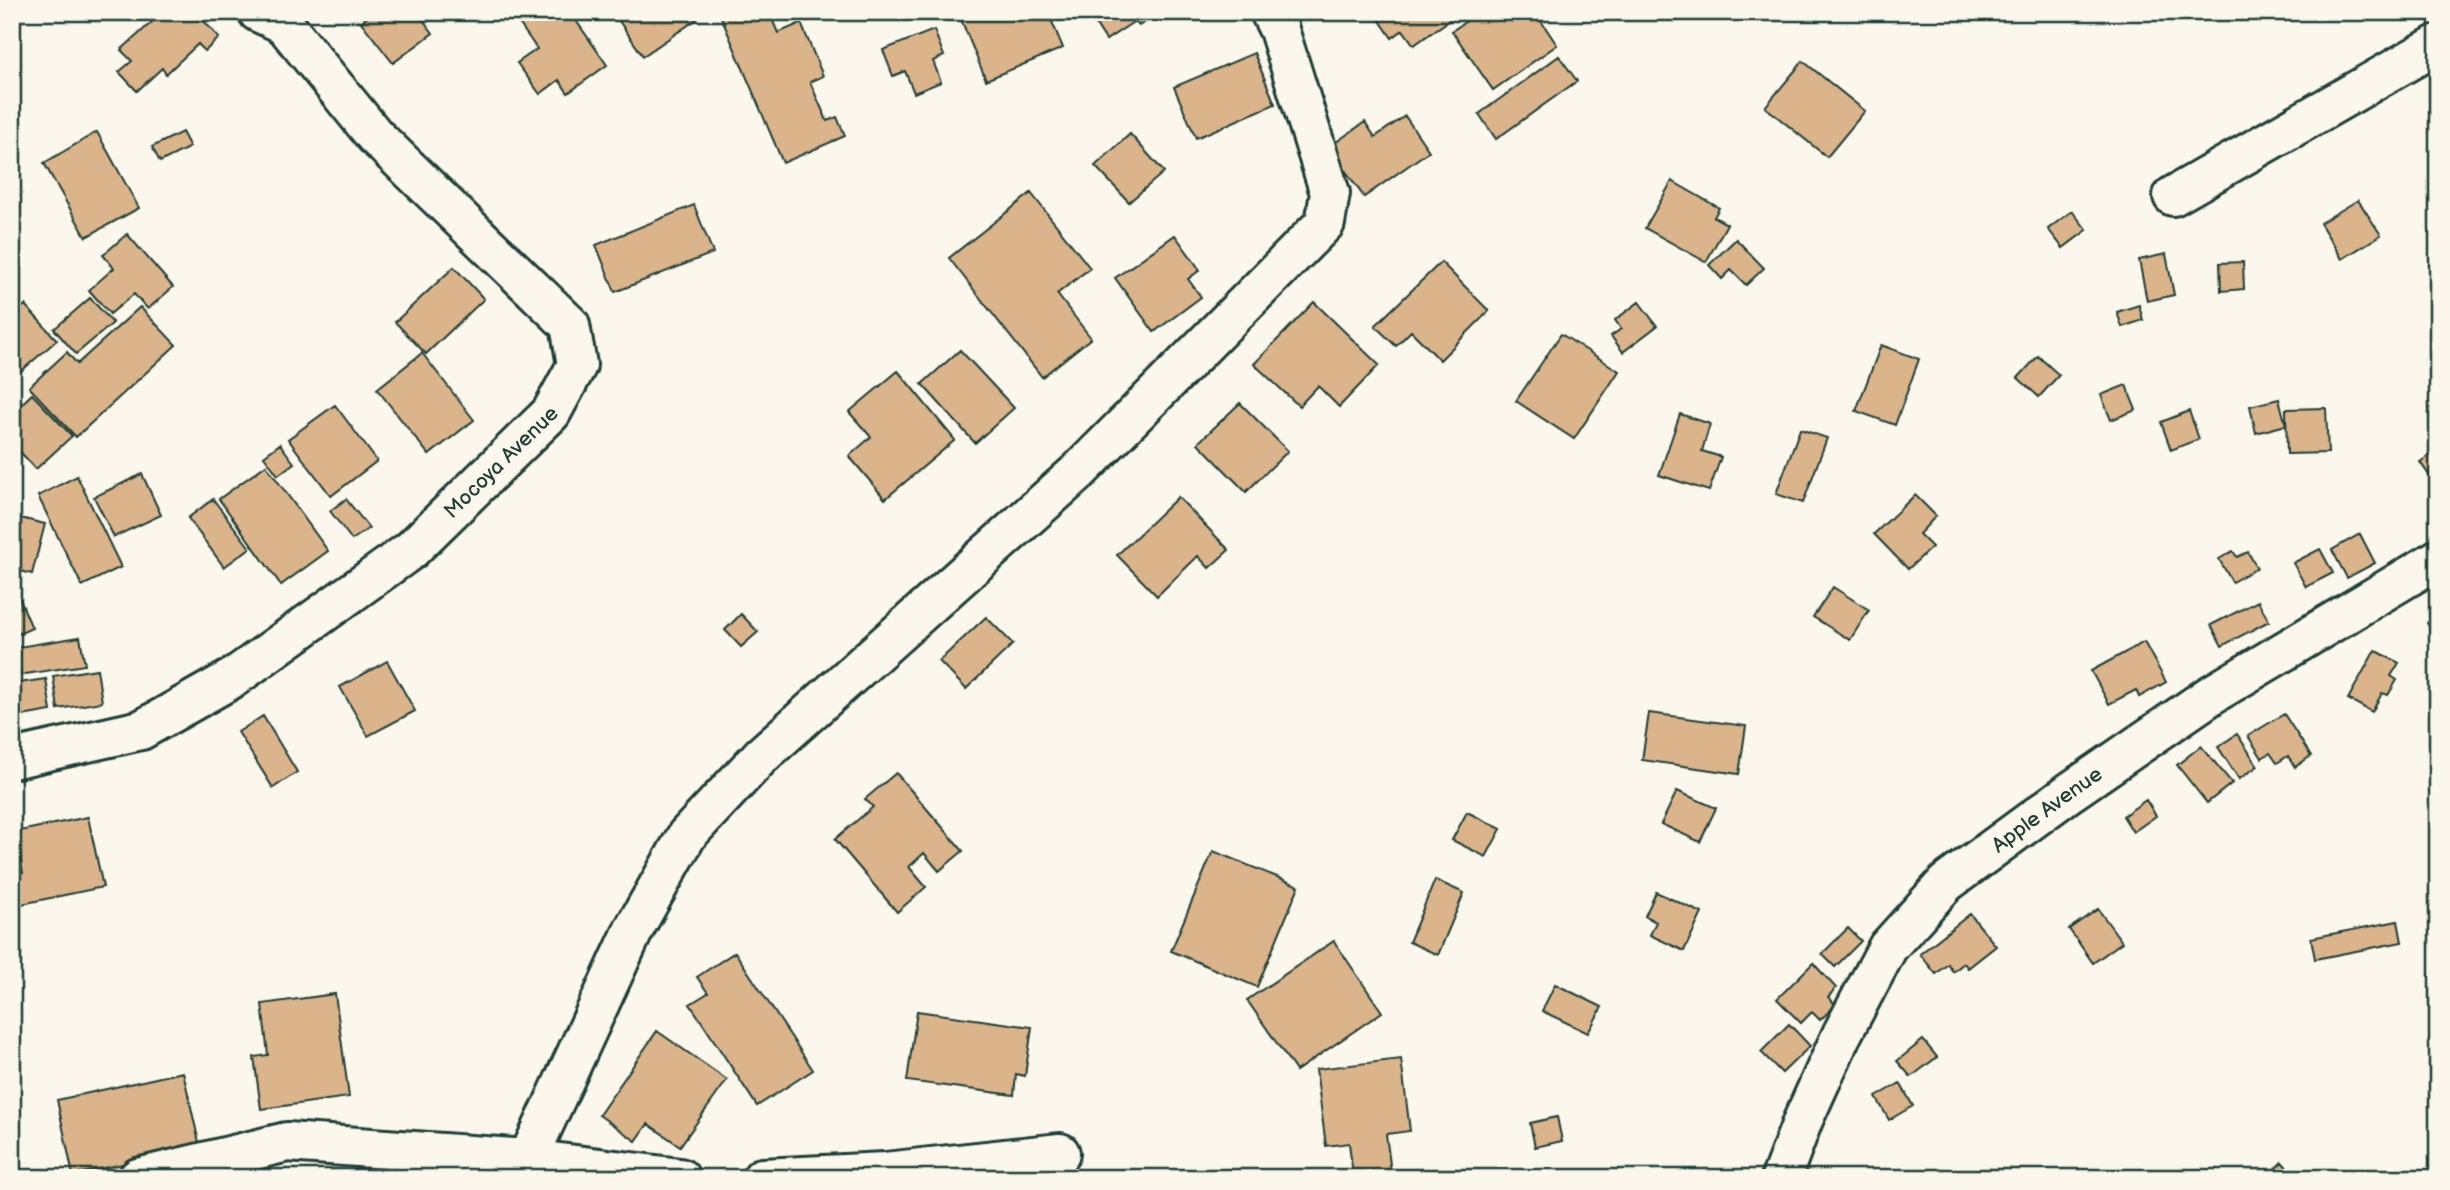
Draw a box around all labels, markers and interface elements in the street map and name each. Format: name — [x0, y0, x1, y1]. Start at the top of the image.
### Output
street label: Mocoya Avenue — [439, 401, 564, 524]
street label: Apple Avenue — [1987, 762, 2107, 858]

